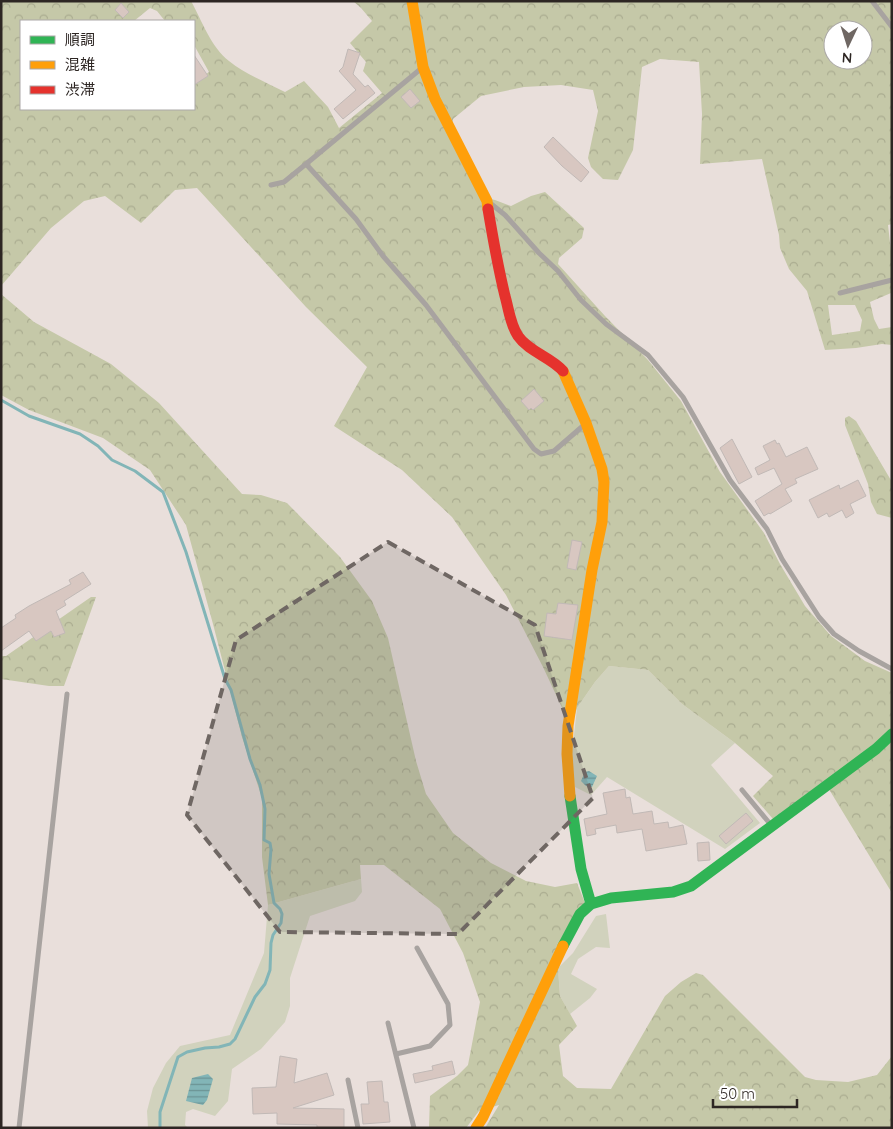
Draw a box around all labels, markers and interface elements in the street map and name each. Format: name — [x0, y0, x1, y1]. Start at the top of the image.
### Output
legend — [20, 20, 195, 110]
north arrow — [823, 20, 873, 70]
text: 順調 — [65, 30, 95, 49]
text: N — [841, 49, 853, 67]
text: 混雑 — [65, 55, 95, 74]
text: 渋滞 — [65, 80, 95, 99]
scale bar — [713, 1076, 797, 1108]
text: 50 m — [720, 1084, 755, 1103]

